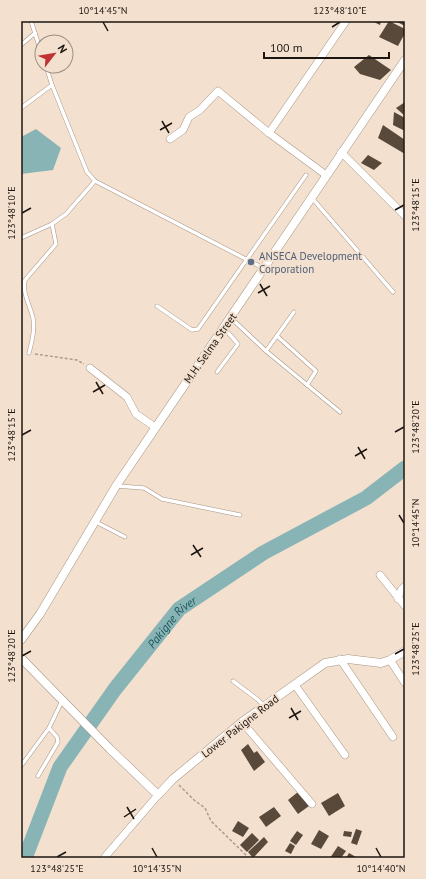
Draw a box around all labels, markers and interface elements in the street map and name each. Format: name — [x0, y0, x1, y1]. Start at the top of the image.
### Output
text: 10°14'45"N — [78, 4, 128, 17]
text: 123°48'10"E — [313, 4, 367, 17]
north arrow — [34, 34, 74, 74]
scale bar — [264, 34, 389, 60]
text: 100 m — [270, 40, 303, 55]
text: N — [55, 42, 70, 56]
text: 123°48'15"E — [409, 178, 422, 232]
text: 123°48'10"E — [5, 186, 18, 240]
place label: ANSECA Development Corporation — [259, 249, 362, 276]
marker: ANSECA Development Corporation — [246, 257, 256, 267]
street label: M.H. Selma Street — [180, 310, 240, 386]
text: 123°48'20"E — [409, 400, 422, 454]
text: 123°48'15"E — [5, 408, 18, 462]
text: 10°14'45"N — [409, 498, 422, 548]
water label: Pakigne River — [143, 592, 200, 651]
text: 123°48'25"E — [409, 622, 422, 676]
text: 123°48'20"E — [5, 629, 18, 683]
street label: Lower Pakigne Road — [199, 691, 281, 761]
text: 123°48'25"E — [30, 862, 84, 875]
text: 10°14'35"N — [132, 862, 182, 875]
text: 10°14'40"N — [356, 862, 406, 875]

